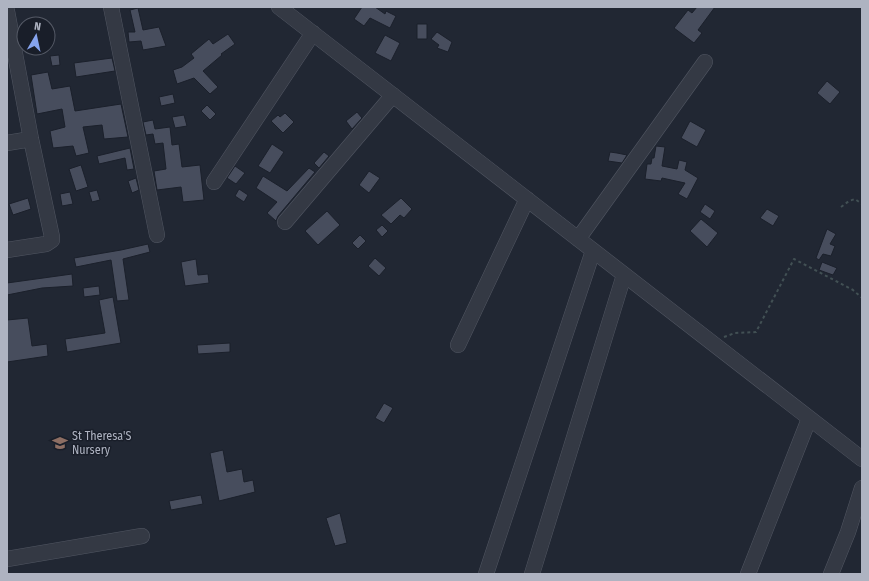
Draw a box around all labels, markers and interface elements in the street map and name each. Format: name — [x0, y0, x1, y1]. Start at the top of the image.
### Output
north arrow — [16, 16, 56, 56]
text: N — [33, 20, 42, 34]
place label: St Theresa'S Nursery — [72, 429, 132, 457]
school or university icon: St Theresa'S Nursery — [51, 434, 69, 452]

